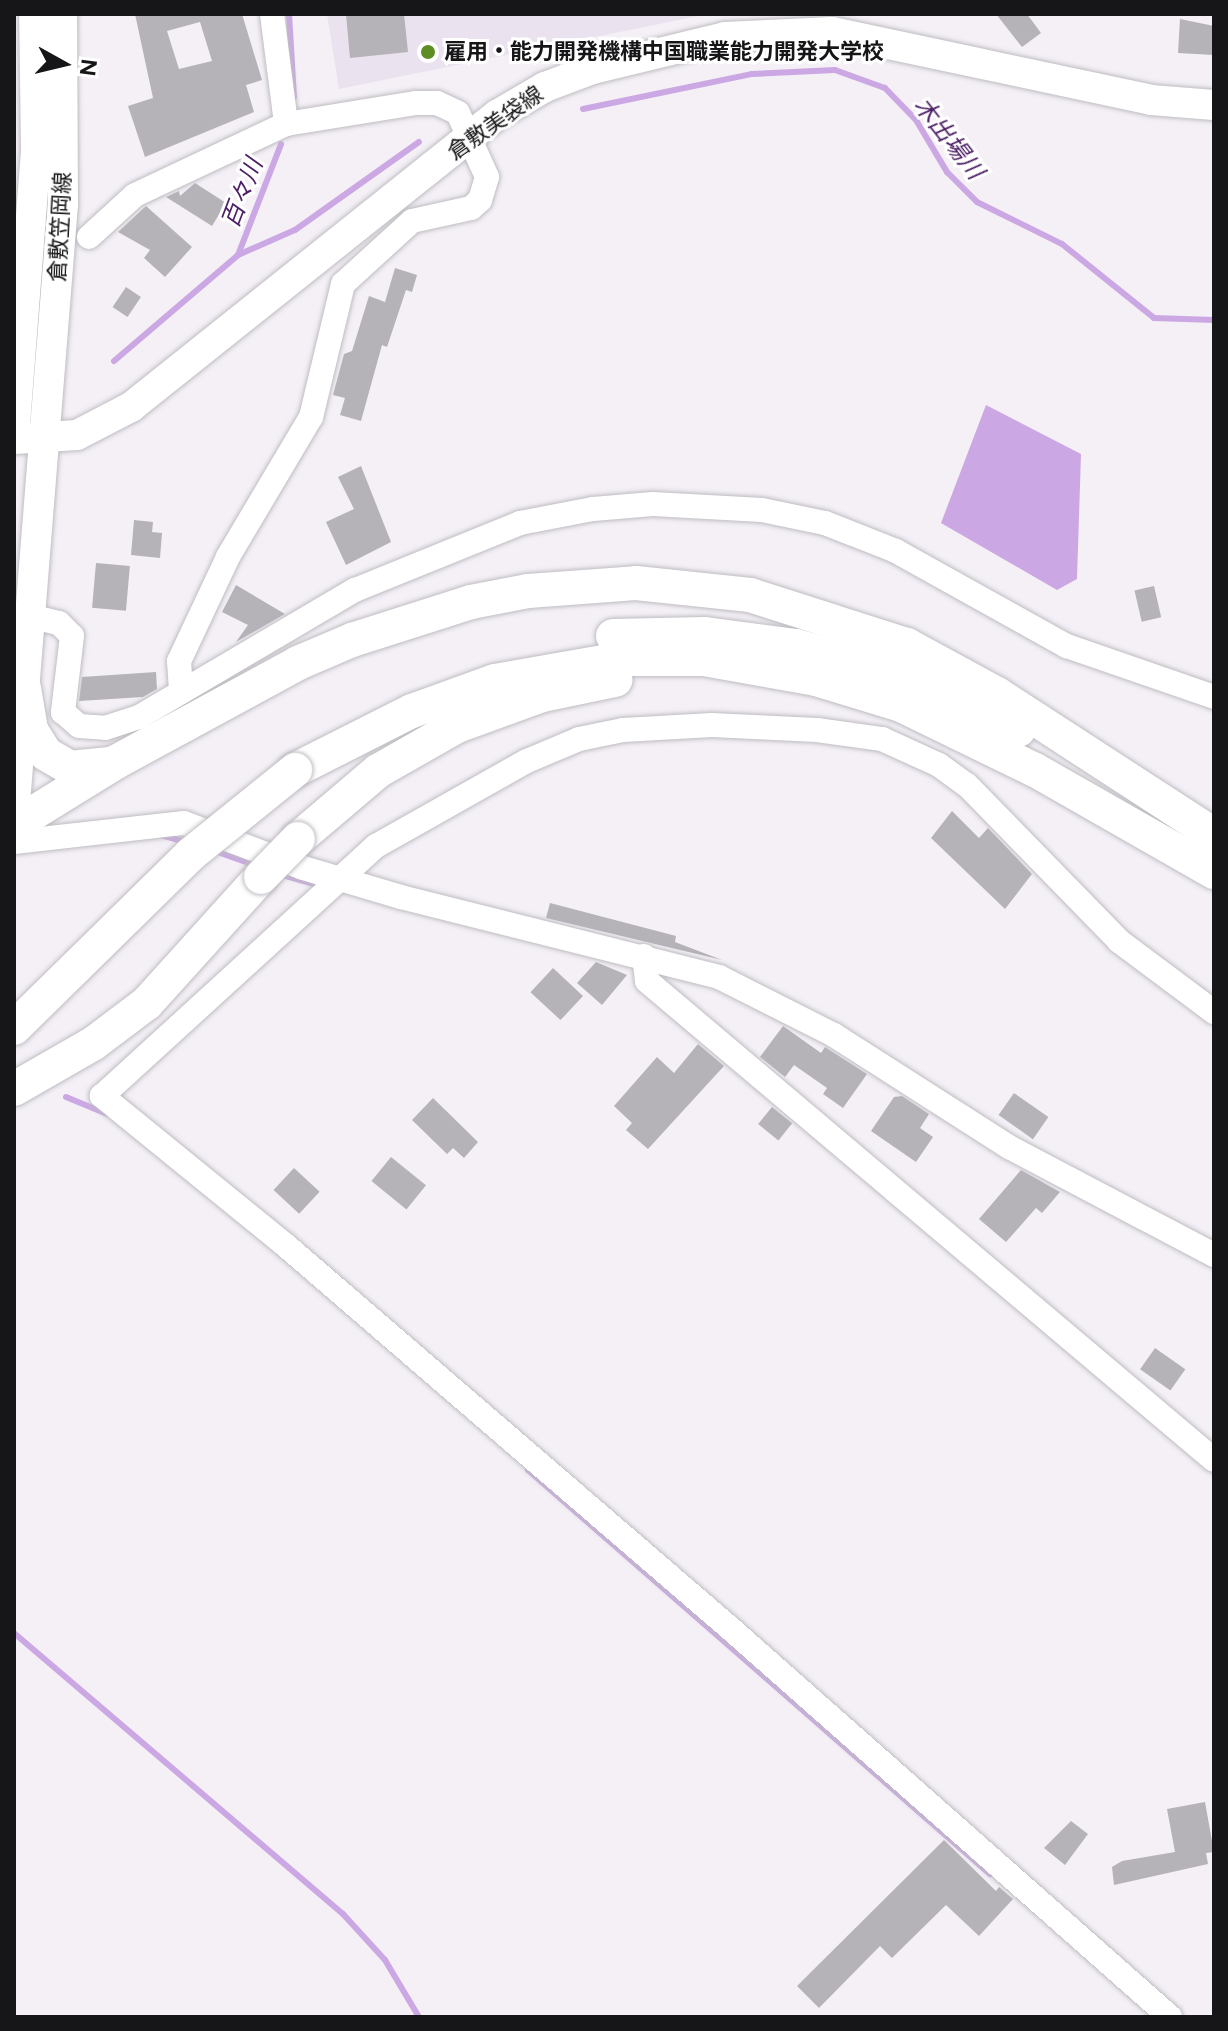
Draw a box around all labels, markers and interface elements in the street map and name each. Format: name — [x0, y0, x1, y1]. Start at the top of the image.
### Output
north arrow — [24, 24, 104, 104]
place label: 雇用・能力開発機構中国職業能力開発大学校 — [444, 39, 884, 65]
marker: 雇用・能力開発機構中国職業能力開発大学校 — [419, 43, 437, 61]
text: N — [74, 57, 103, 78]
street label: 倉敷美袋線 — [442, 81, 548, 165]
water label: 木出場川 — [908, 91, 990, 185]
water label: 百々川 — [216, 154, 268, 232]
street label: 倉敷笠岡線 — [44, 171, 76, 283]

